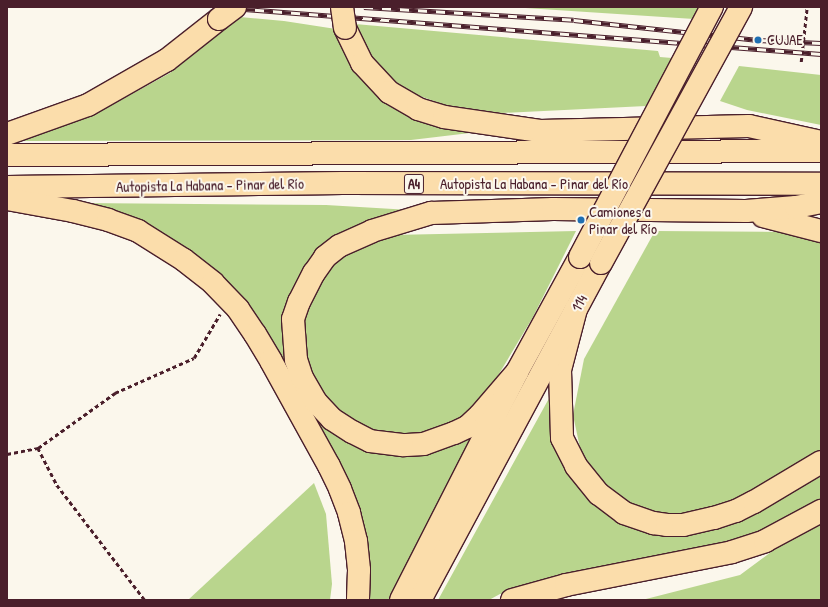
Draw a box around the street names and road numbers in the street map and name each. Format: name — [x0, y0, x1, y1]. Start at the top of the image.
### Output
road number: A4 — [403, 172, 425, 196]
street label: Autopista La Habana - Pinar del Río — [116, 174, 304, 196]
street label: Autopista La Habana - Pinar del Río — [440, 175, 628, 193]
street label: 114 — [567, 291, 591, 315]

